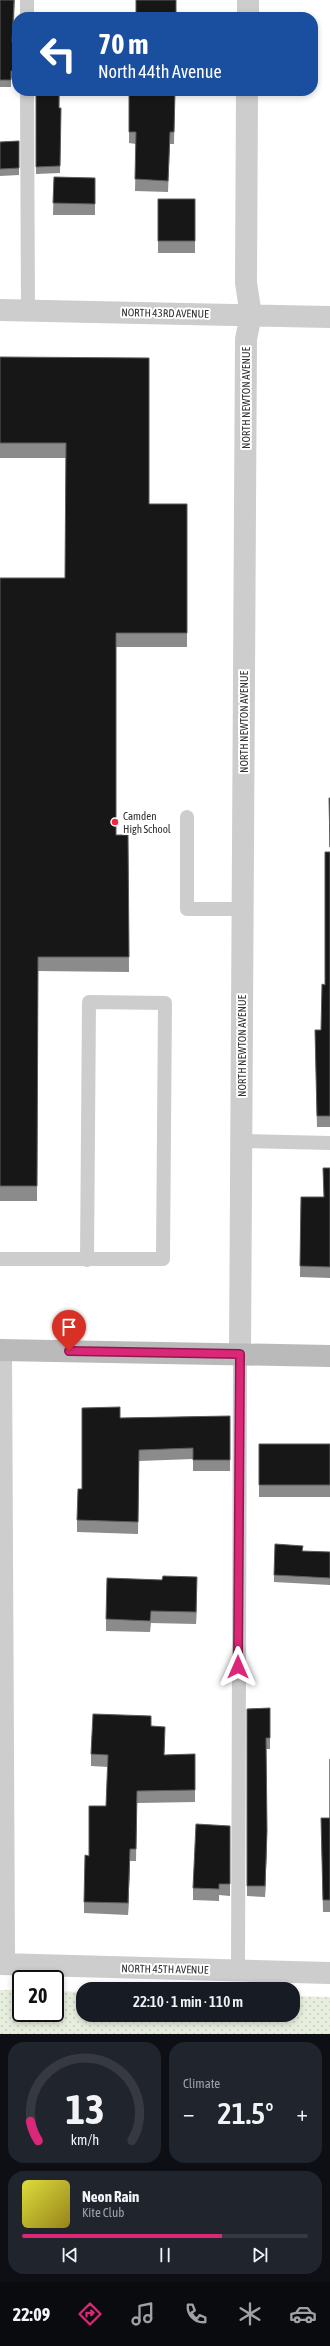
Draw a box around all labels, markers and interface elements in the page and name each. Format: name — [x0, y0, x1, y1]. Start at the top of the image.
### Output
icon: left — [32, 28, 84, 80]
text: 70 m — [98, 28, 148, 60]
text: North 44th Avenue — [98, 61, 222, 82]
street label: NORTH 43RD AVENUE — [121, 306, 209, 320]
street label: NORTH NEWTON AVENUE — [240, 347, 252, 449]
street label: NORTH NEWTON AVENUE — [238, 671, 250, 773]
place label: Camden High School — [123, 810, 171, 835]
marker: Camden High School — [110, 817, 120, 827]
street label: NORTH NEWTON AVENUE — [236, 995, 248, 1097]
pin — [52, 1310, 86, 1351]
icon: arrive — [58, 1316, 80, 1338]
position arrow — [217, 1646, 259, 1688]
street label: NORTH 45TH AVENUE — [121, 1962, 209, 1976]
speed limit sign: 20 — [12, 1970, 64, 2022]
text: 22:10 · 1 min · 110 m — [133, 1993, 243, 2010]
text: Climate — [183, 2076, 220, 2091]
text: 13 — [65, 2084, 104, 2132]
text: 21.5° — [218, 2096, 273, 2130]
text: − — [183, 2100, 194, 2126]
text: + — [297, 2100, 308, 2126]
text: km/h — [70, 2131, 99, 2147]
text: Neon Rain — [82, 2188, 139, 2205]
text: Kite Club — [82, 2205, 124, 2220]
icon: previous — [59, 2244, 81, 2266]
icon: pause — [154, 2244, 176, 2266]
icon: next — [249, 2244, 271, 2266]
icon: directions — [76, 2300, 104, 2328]
icon: music — [129, 2300, 157, 2328]
icon: phone — [182, 2300, 210, 2328]
icon: climate — [236, 2300, 264, 2328]
icon: car — [289, 2300, 317, 2328]
text: 22:09 — [13, 2304, 50, 2325]

